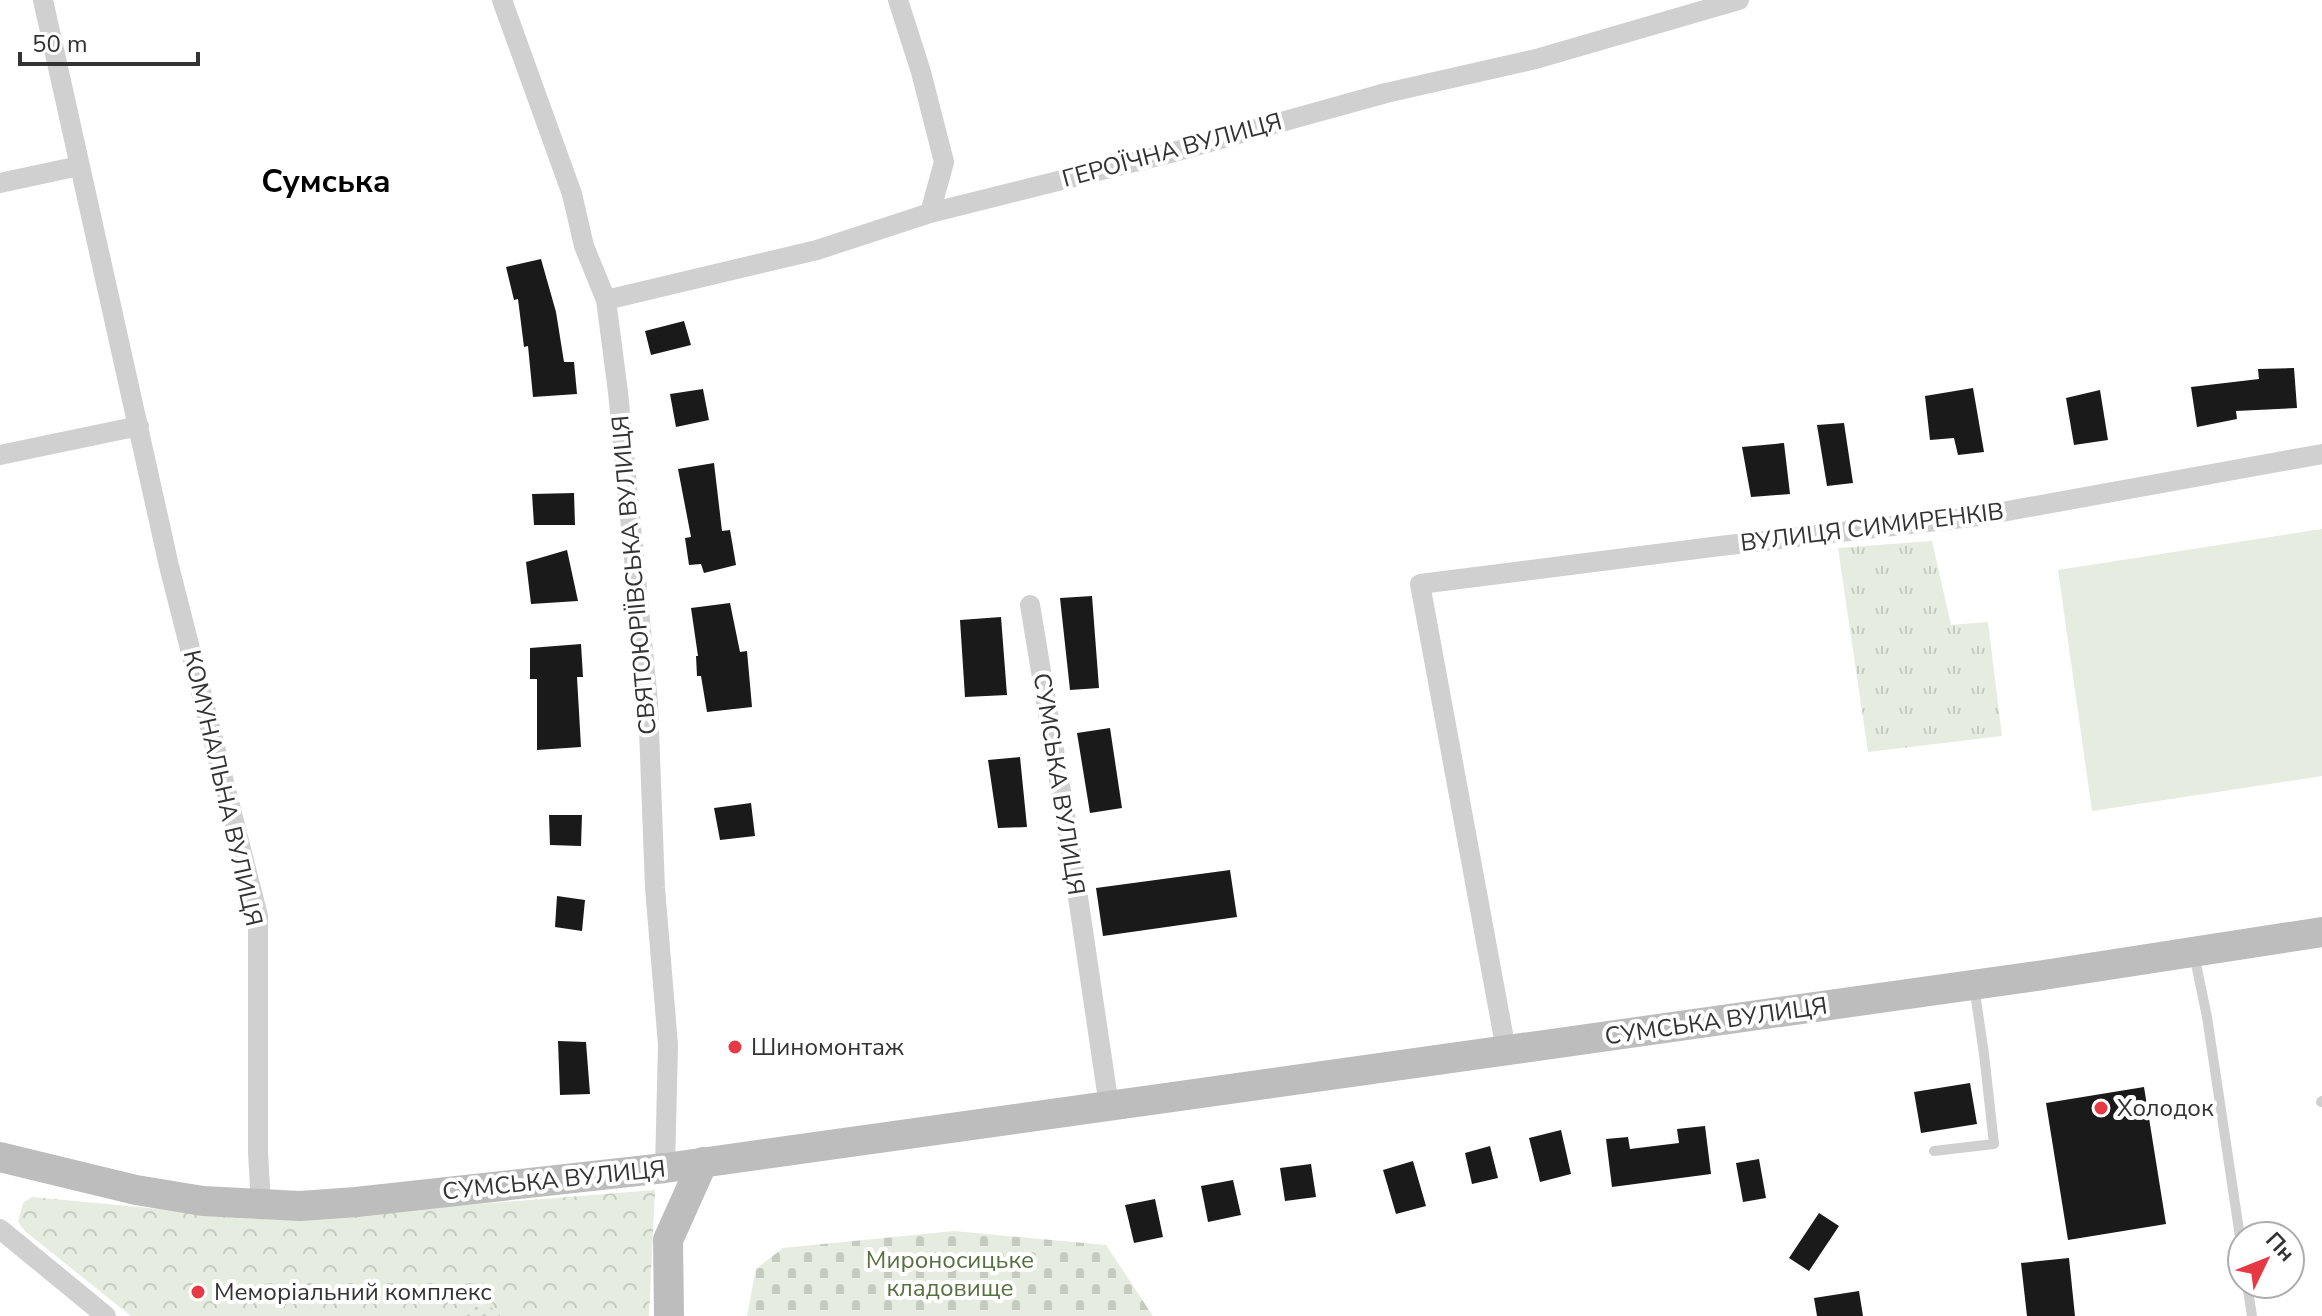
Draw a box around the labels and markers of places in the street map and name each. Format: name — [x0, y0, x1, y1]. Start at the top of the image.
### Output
place label: Шиномонтаж — [751, 1031, 904, 1063]
marker: Шиномонтаж — [726, 1038, 744, 1056]
place label: Холодок — [2117, 1092, 2214, 1124]
marker: Холодок — [2092, 1099, 2110, 1117]
place label: Меморіальний комплекс — [214, 1276, 492, 1308]
marker: Меморіальний комплекс — [189, 1283, 207, 1301]

